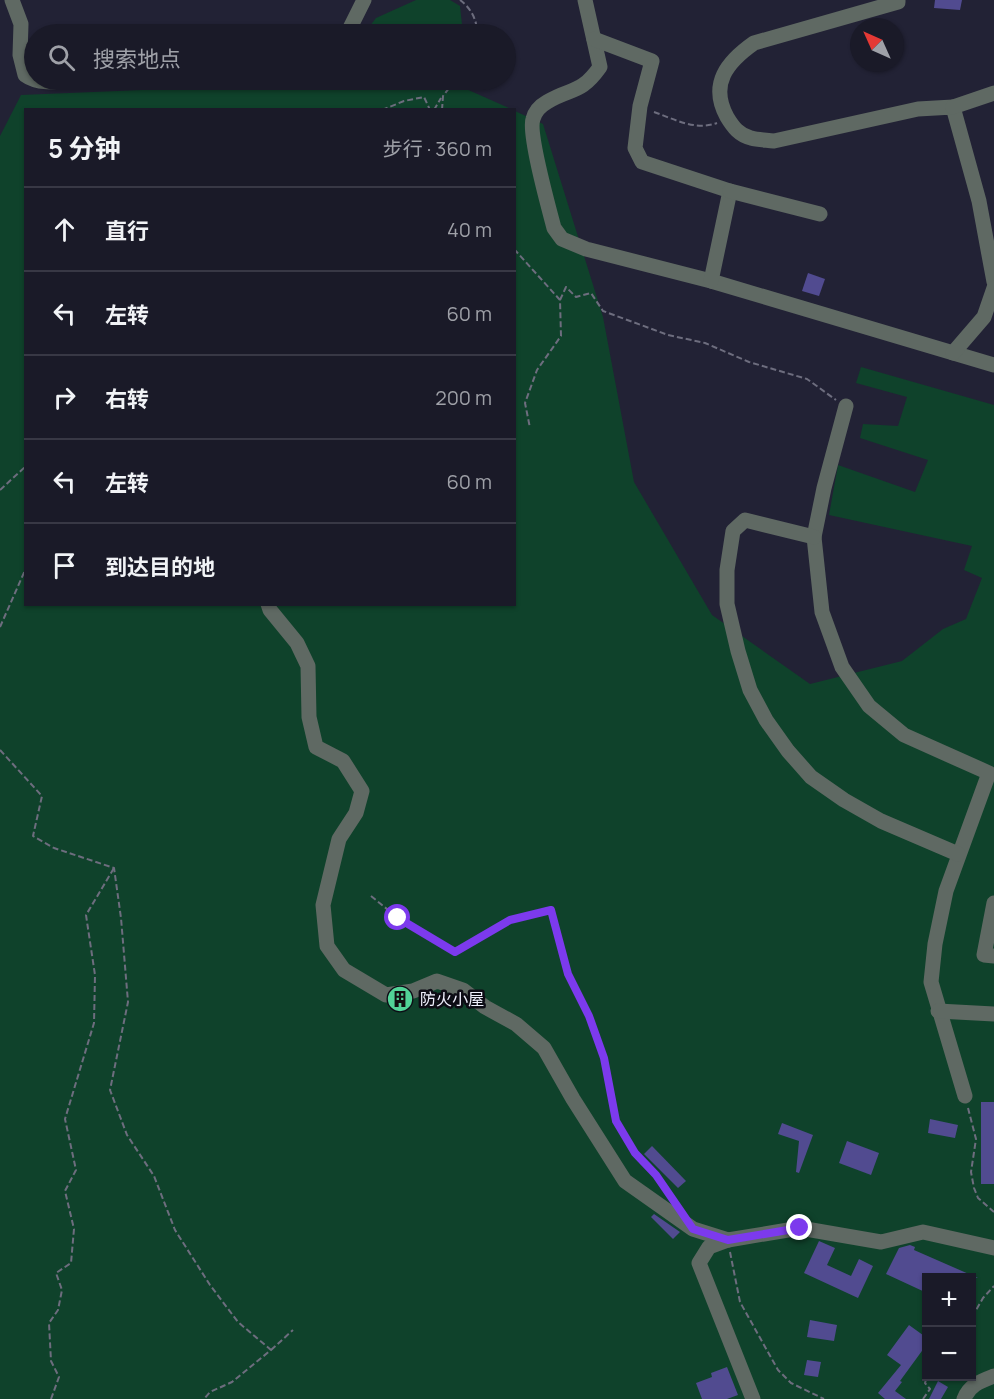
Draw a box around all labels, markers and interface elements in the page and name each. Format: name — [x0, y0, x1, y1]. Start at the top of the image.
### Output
north arrow — [850, 18, 904, 72]
search box — [24, 24, 516, 90]
icon: search — [45, 41, 78, 74]
text: 搜索地点 — [93, 44, 181, 74]
text: 5 分钟 — [48, 130, 120, 166]
text: 步行 · 360 m — [383, 135, 492, 162]
icon: ahead — [48, 213, 81, 246]
text: 直行 — [105, 216, 149, 246]
text: 40 m — [447, 216, 492, 243]
icon: left — [48, 297, 81, 330]
text: 左转 — [105, 300, 149, 330]
text: 60 m — [446, 300, 492, 327]
icon: right — [48, 381, 81, 414]
text: 右转 — [105, 384, 149, 414]
text: 200 m — [435, 384, 492, 411]
icon: left — [48, 465, 81, 498]
text: 左转 — [105, 468, 149, 498]
text: 60 m — [446, 468, 492, 495]
icon: arrive — [48, 549, 81, 582]
text: 到达目的地 — [105, 552, 215, 582]
route start — [384, 904, 410, 930]
building icon: 防火小屋 — [385, 984, 415, 1014]
place label: 防火小屋 — [420, 988, 484, 1010]
route end — [786, 1214, 812, 1240]
map controls — [922, 1273, 976, 1381]
button: + — [922, 1273, 976, 1327]
button: − — [922, 1327, 976, 1381]

